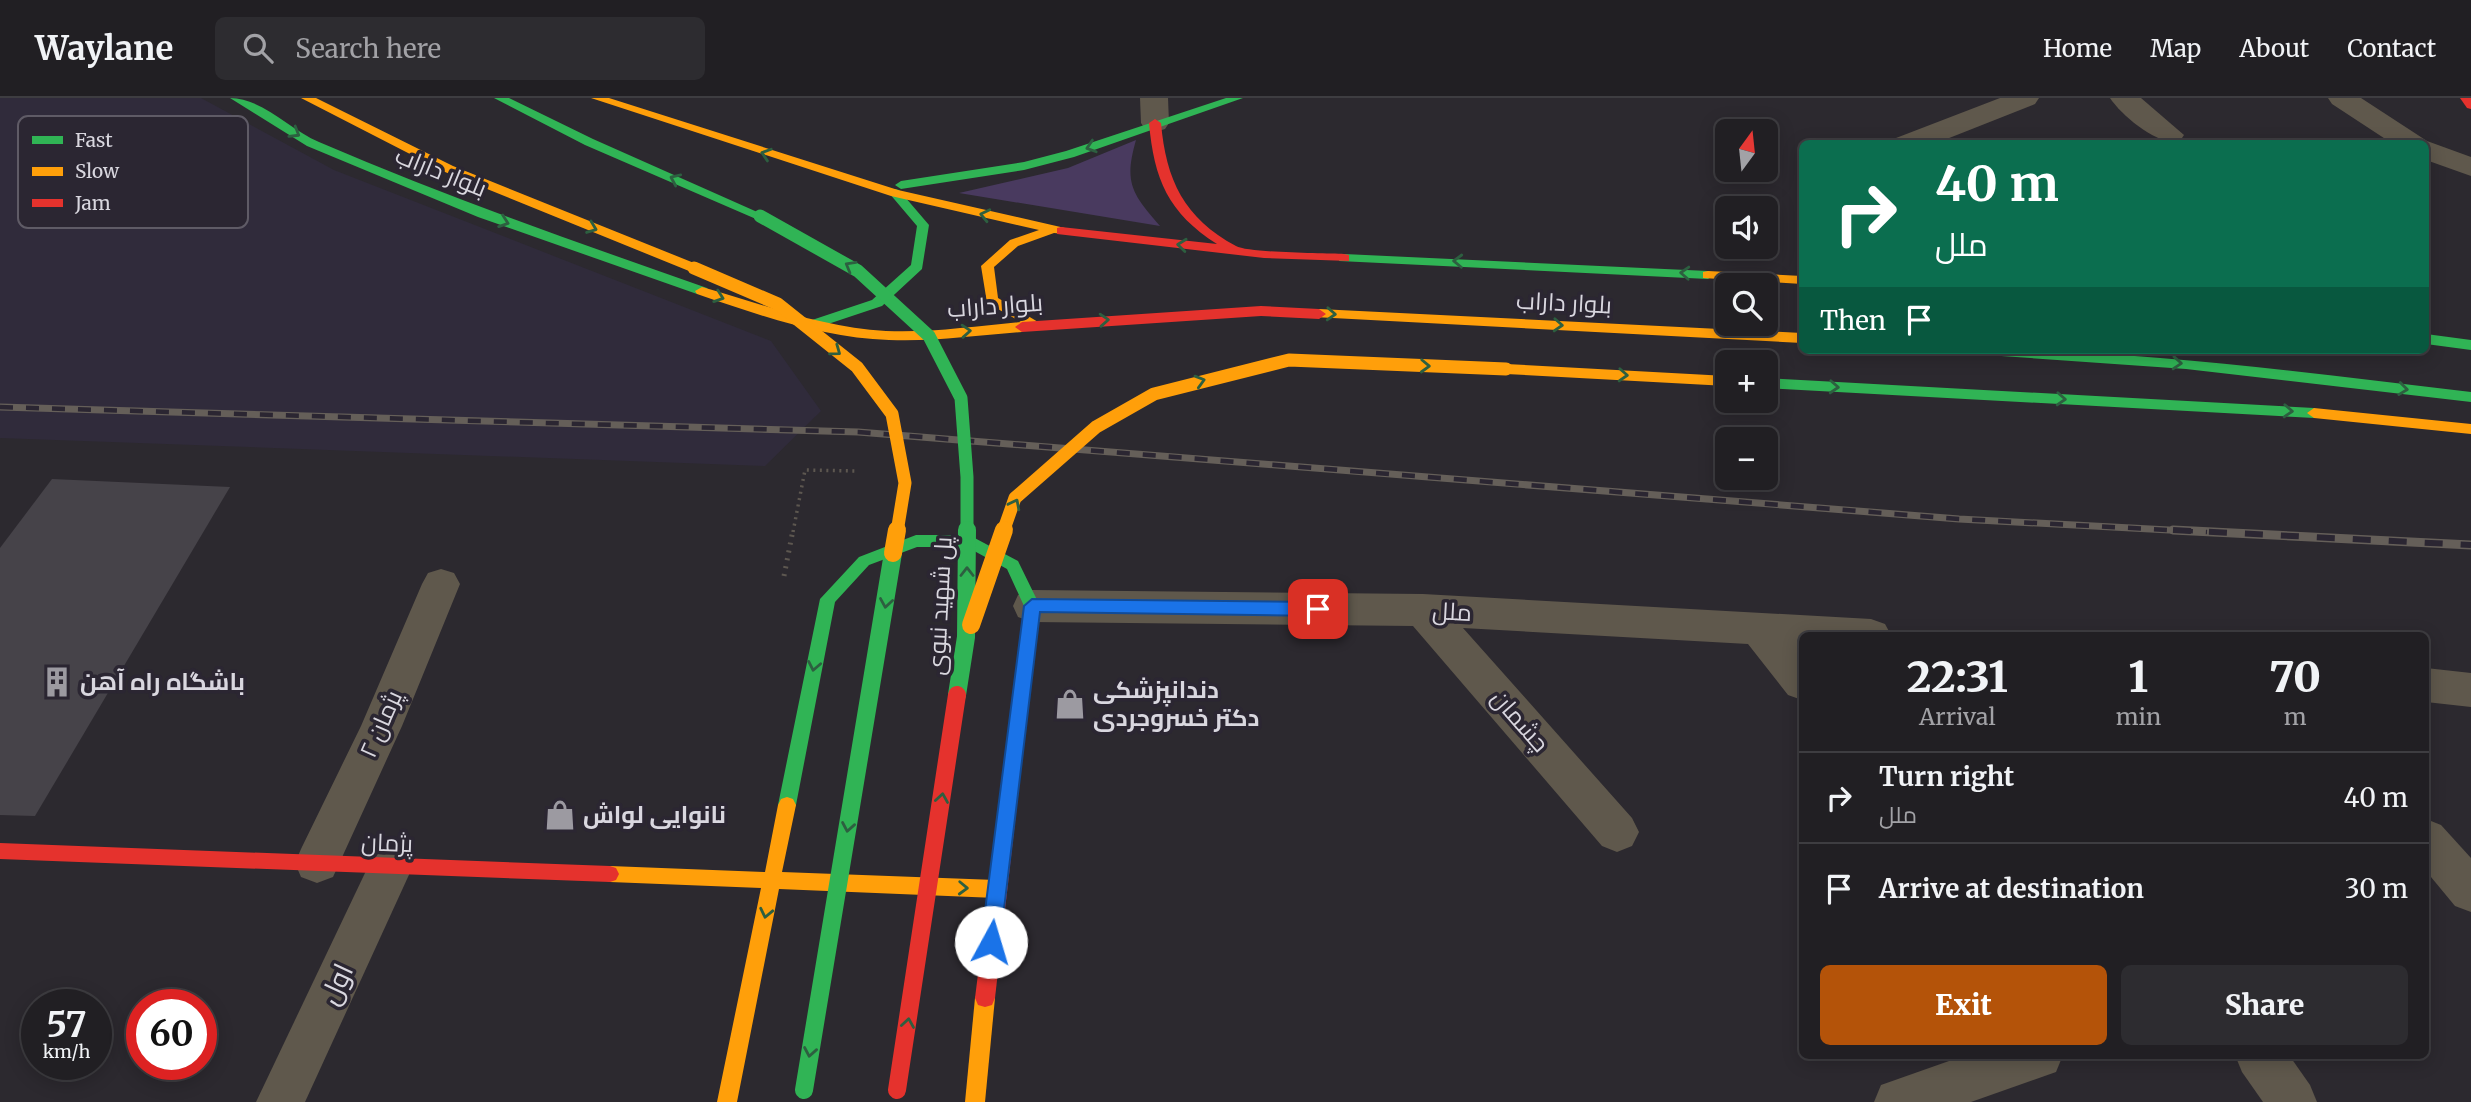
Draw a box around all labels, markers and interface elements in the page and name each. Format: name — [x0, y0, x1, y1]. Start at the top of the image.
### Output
search box — [215, 17, 705, 80]
text: Waylane — [35, 28, 173, 69]
icon: search — [239, 29, 277, 67]
text: Search here — [295, 32, 441, 65]
text: Home — [2043, 33, 2112, 64]
text: Map — [2150, 33, 2201, 64]
text: About — [2239, 33, 2309, 64]
text: Contact — [2347, 33, 2436, 64]
legend — [18, 116, 248, 228]
north arrow — [1715, 119, 1778, 182]
map controls — [1715, 119, 1778, 490]
one-way arrow — [287, 125, 300, 138]
text: Fast — [75, 128, 113, 152]
street label: بلوار داراب — [391, 139, 491, 204]
one-way arrow — [1086, 139, 1098, 153]
one-way arrow — [760, 147, 772, 162]
text: 40 m — [1935, 153, 2059, 214]
text: Slow — [75, 159, 120, 183]
icon: right — [1820, 168, 1911, 259]
one-way arrow — [669, 173, 682, 187]
text: Jam — [74, 191, 111, 215]
button: sound — [1715, 196, 1778, 259]
one-way arrow — [979, 209, 991, 223]
one-way arrow — [497, 213, 509, 227]
one-way arrow — [585, 220, 597, 234]
text: ملل — [1935, 225, 1988, 265]
one-way arrow — [1177, 237, 1188, 252]
one-way arrow — [1452, 254, 1463, 269]
one-way arrow — [844, 262, 857, 275]
one-way arrow — [1680, 266, 1691, 281]
button: search — [1715, 273, 1778, 336]
street label: بلوار داراب — [1515, 285, 1613, 320]
street label: بلوار داراب — [946, 287, 1044, 324]
one-way arrow — [712, 289, 724, 303]
icon: arrive — [1900, 301, 1938, 339]
text: Then — [1820, 304, 1886, 337]
one-way arrow — [1326, 307, 1337, 322]
one-way arrow — [1099, 313, 1110, 328]
one-way arrow — [1553, 317, 1564, 332]
one-way arrow — [960, 324, 971, 339]
one-way arrow — [829, 343, 841, 355]
button: + — [1715, 350, 1778, 413]
one-way arrow — [2172, 355, 2183, 370]
one-way arrow — [1419, 358, 1430, 373]
one-way arrow — [1618, 368, 1629, 383]
one-way arrow — [1193, 374, 1205, 389]
one-way arrow — [1829, 379, 1840, 394]
one-way arrow — [2398, 382, 2409, 397]
one-way arrow — [2056, 391, 2067, 406]
one-way arrow — [2283, 404, 2294, 419]
button: − — [1715, 427, 1778, 490]
one-way arrow — [1006, 499, 1020, 511]
street label: پل شهید نبوی — [920, 535, 960, 676]
one-way arrow — [959, 566, 975, 577]
pin — [1288, 579, 1348, 639]
icon: arrive — [1299, 590, 1337, 628]
street label: ملل — [1431, 595, 1473, 628]
one-way arrow — [879, 597, 894, 609]
text: 22:31 — [1907, 651, 2008, 703]
text: 1 — [2129, 651, 2148, 703]
text: 70 — [2269, 651, 2321, 703]
one-way arrow — [808, 660, 823, 672]
building icon: باشگاه راه آهن — [40, 665, 74, 699]
place label: باشگاه راه آهن — [80, 666, 245, 697]
place label: دندانپزشکی دکتر خسروجردی — [1093, 674, 1259, 733]
street label: چشمان — [1484, 683, 1556, 759]
street label: پژمان ۲ — [352, 685, 410, 763]
shop icon: دندانپزشکی دکتر خسروجردی — [1053, 687, 1087, 721]
text: Arrival — [1919, 702, 1996, 731]
text: min — [2116, 702, 2161, 731]
text: m — [2284, 702, 2307, 731]
text: Turn right — [1879, 760, 2014, 793]
icon: right — [1820, 779, 1858, 817]
text: 40 m — [2344, 781, 2408, 814]
one-way arrow — [934, 792, 949, 804]
shop icon: نانوایی لواش — [543, 798, 577, 832]
place label: نانوایی لواش — [583, 799, 726, 830]
text: ملل — [1879, 800, 1917, 829]
one-way arrow — [841, 821, 856, 833]
street label: پژمان — [360, 826, 414, 860]
icon: arrive — [1820, 870, 1858, 908]
text: Arrive at destination — [1879, 872, 2144, 905]
text: 30 m — [2345, 872, 2408, 905]
one-way arrow — [958, 880, 969, 895]
position arrow — [954, 905, 1028, 979]
one-way arrow — [759, 907, 774, 919]
street label: اول — [311, 958, 361, 1010]
button: Exit — [1820, 965, 2107, 1045]
button: Share — [2121, 965, 2408, 1045]
speed limit sign: 60 — [126, 989, 217, 1080]
text: 57 — [47, 1003, 86, 1047]
one-way arrow — [900, 1017, 915, 1029]
text: km/h — [43, 1040, 90, 1063]
one-way arrow — [803, 1046, 818, 1058]

